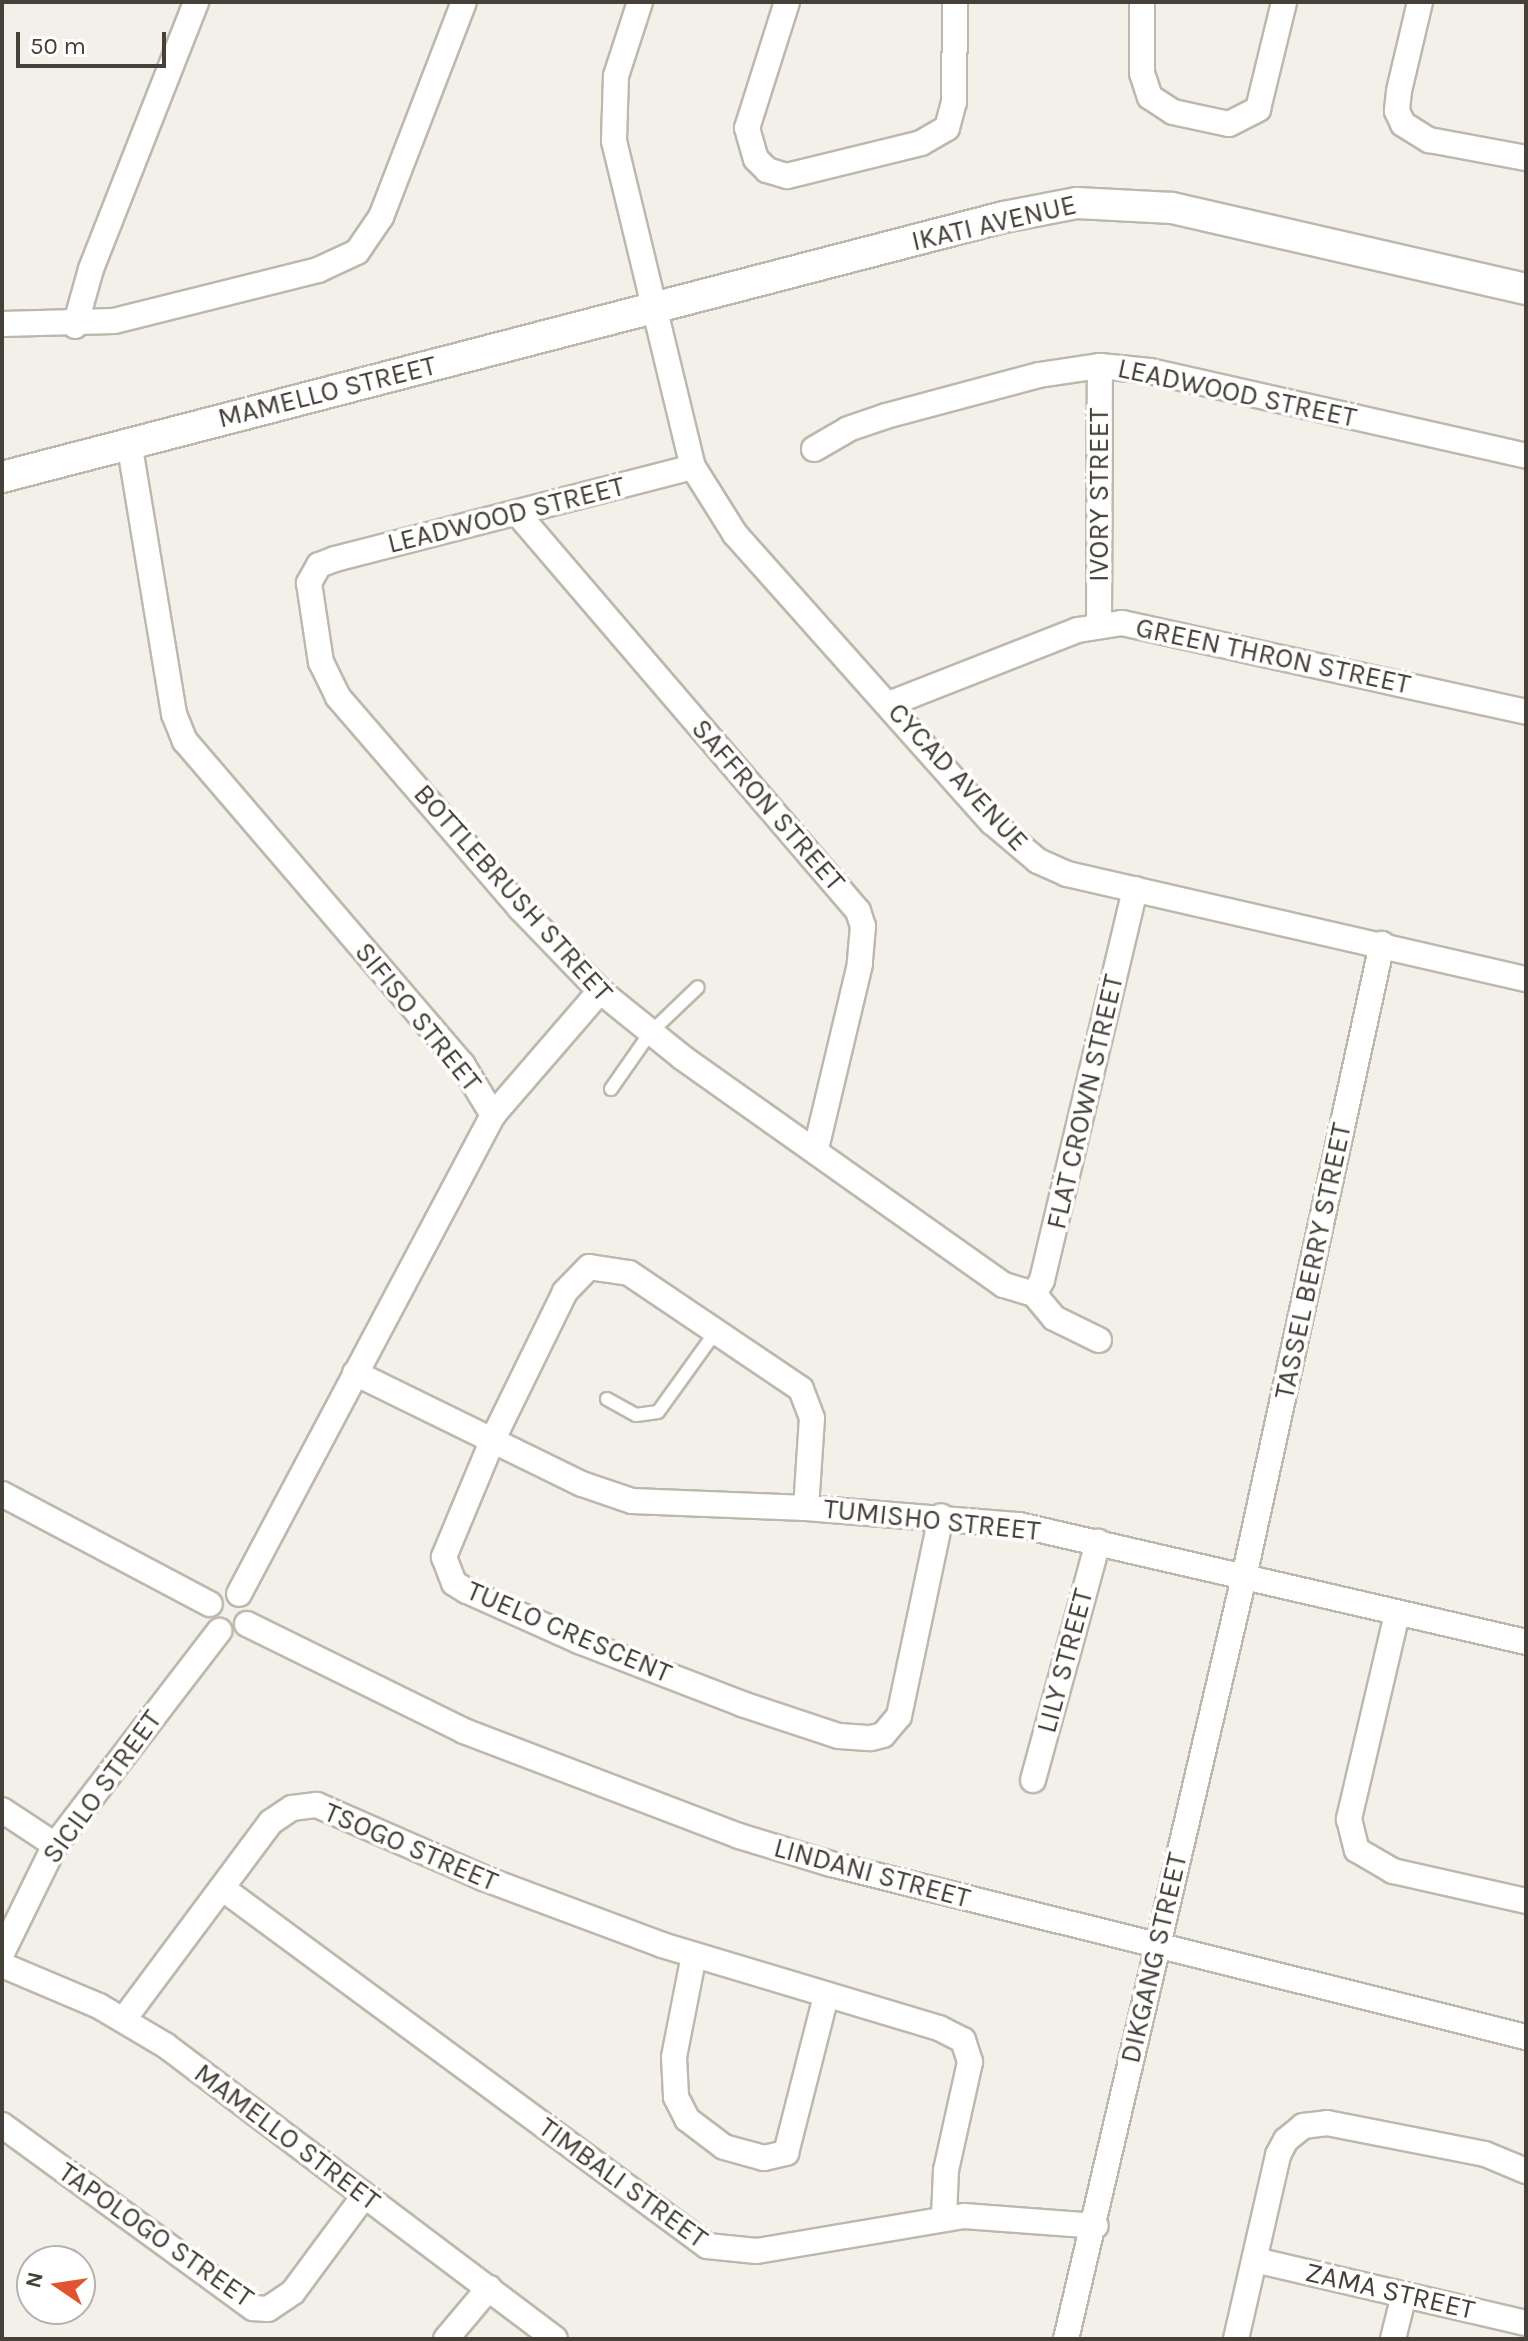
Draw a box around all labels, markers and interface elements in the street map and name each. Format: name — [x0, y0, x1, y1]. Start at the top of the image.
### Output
scale bar — [20, 16, 170, 66]
text: 50 m — [30, 32, 86, 60]
street label: IKATI AVENUE — [908, 188, 1080, 258]
street label: MAMELLO STREET — [214, 349, 440, 435]
street label: LEADWOOD STREET — [1115, 351, 1359, 435]
street label: IVORY STREET — [1082, 408, 1116, 582]
street label: LEADWOOD STREET — [384, 469, 628, 561]
street label: GREEN THRON STREET — [1133, 610, 1413, 702]
street label: CYCAD AVENUE — [881, 696, 1035, 858]
street label: SAFFRON STREET — [684, 712, 852, 898]
street label: BOTTLEBRUSH STREET — [406, 777, 620, 1009]
street label: SIFISO STREET — [348, 936, 488, 1098]
street label: FLAT CROWN STREET — [1039, 971, 1131, 1233]
street label: TASSEL BERRY STREET — [1267, 1120, 1359, 1402]
street label: TUMISHO STREET — [822, 1492, 1042, 1548]
street label: TUELO CRESCENT — [462, 1574, 676, 1690]
street label: LILY STREET — [1030, 1585, 1100, 1737]
street label: SICILO STREET — [35, 1704, 169, 1870]
street label: TSOGO STREET — [319, 1795, 503, 1899]
street label: LINDANI STREET — [770, 1831, 974, 1915]
street label: DIKGANG STREET — [1113, 1850, 1195, 2066]
street label: MAMELLO STREET — [188, 2056, 386, 2218]
street label: TIMBALI STREET — [532, 2111, 714, 2255]
street label: TAPOLOGO STREET — [52, 2155, 260, 2315]
north arrow — [16, 2245, 96, 2325]
street label: ZAMA STREET — [1302, 2255, 1478, 2327]
text: N — [20, 2269, 49, 2291]

